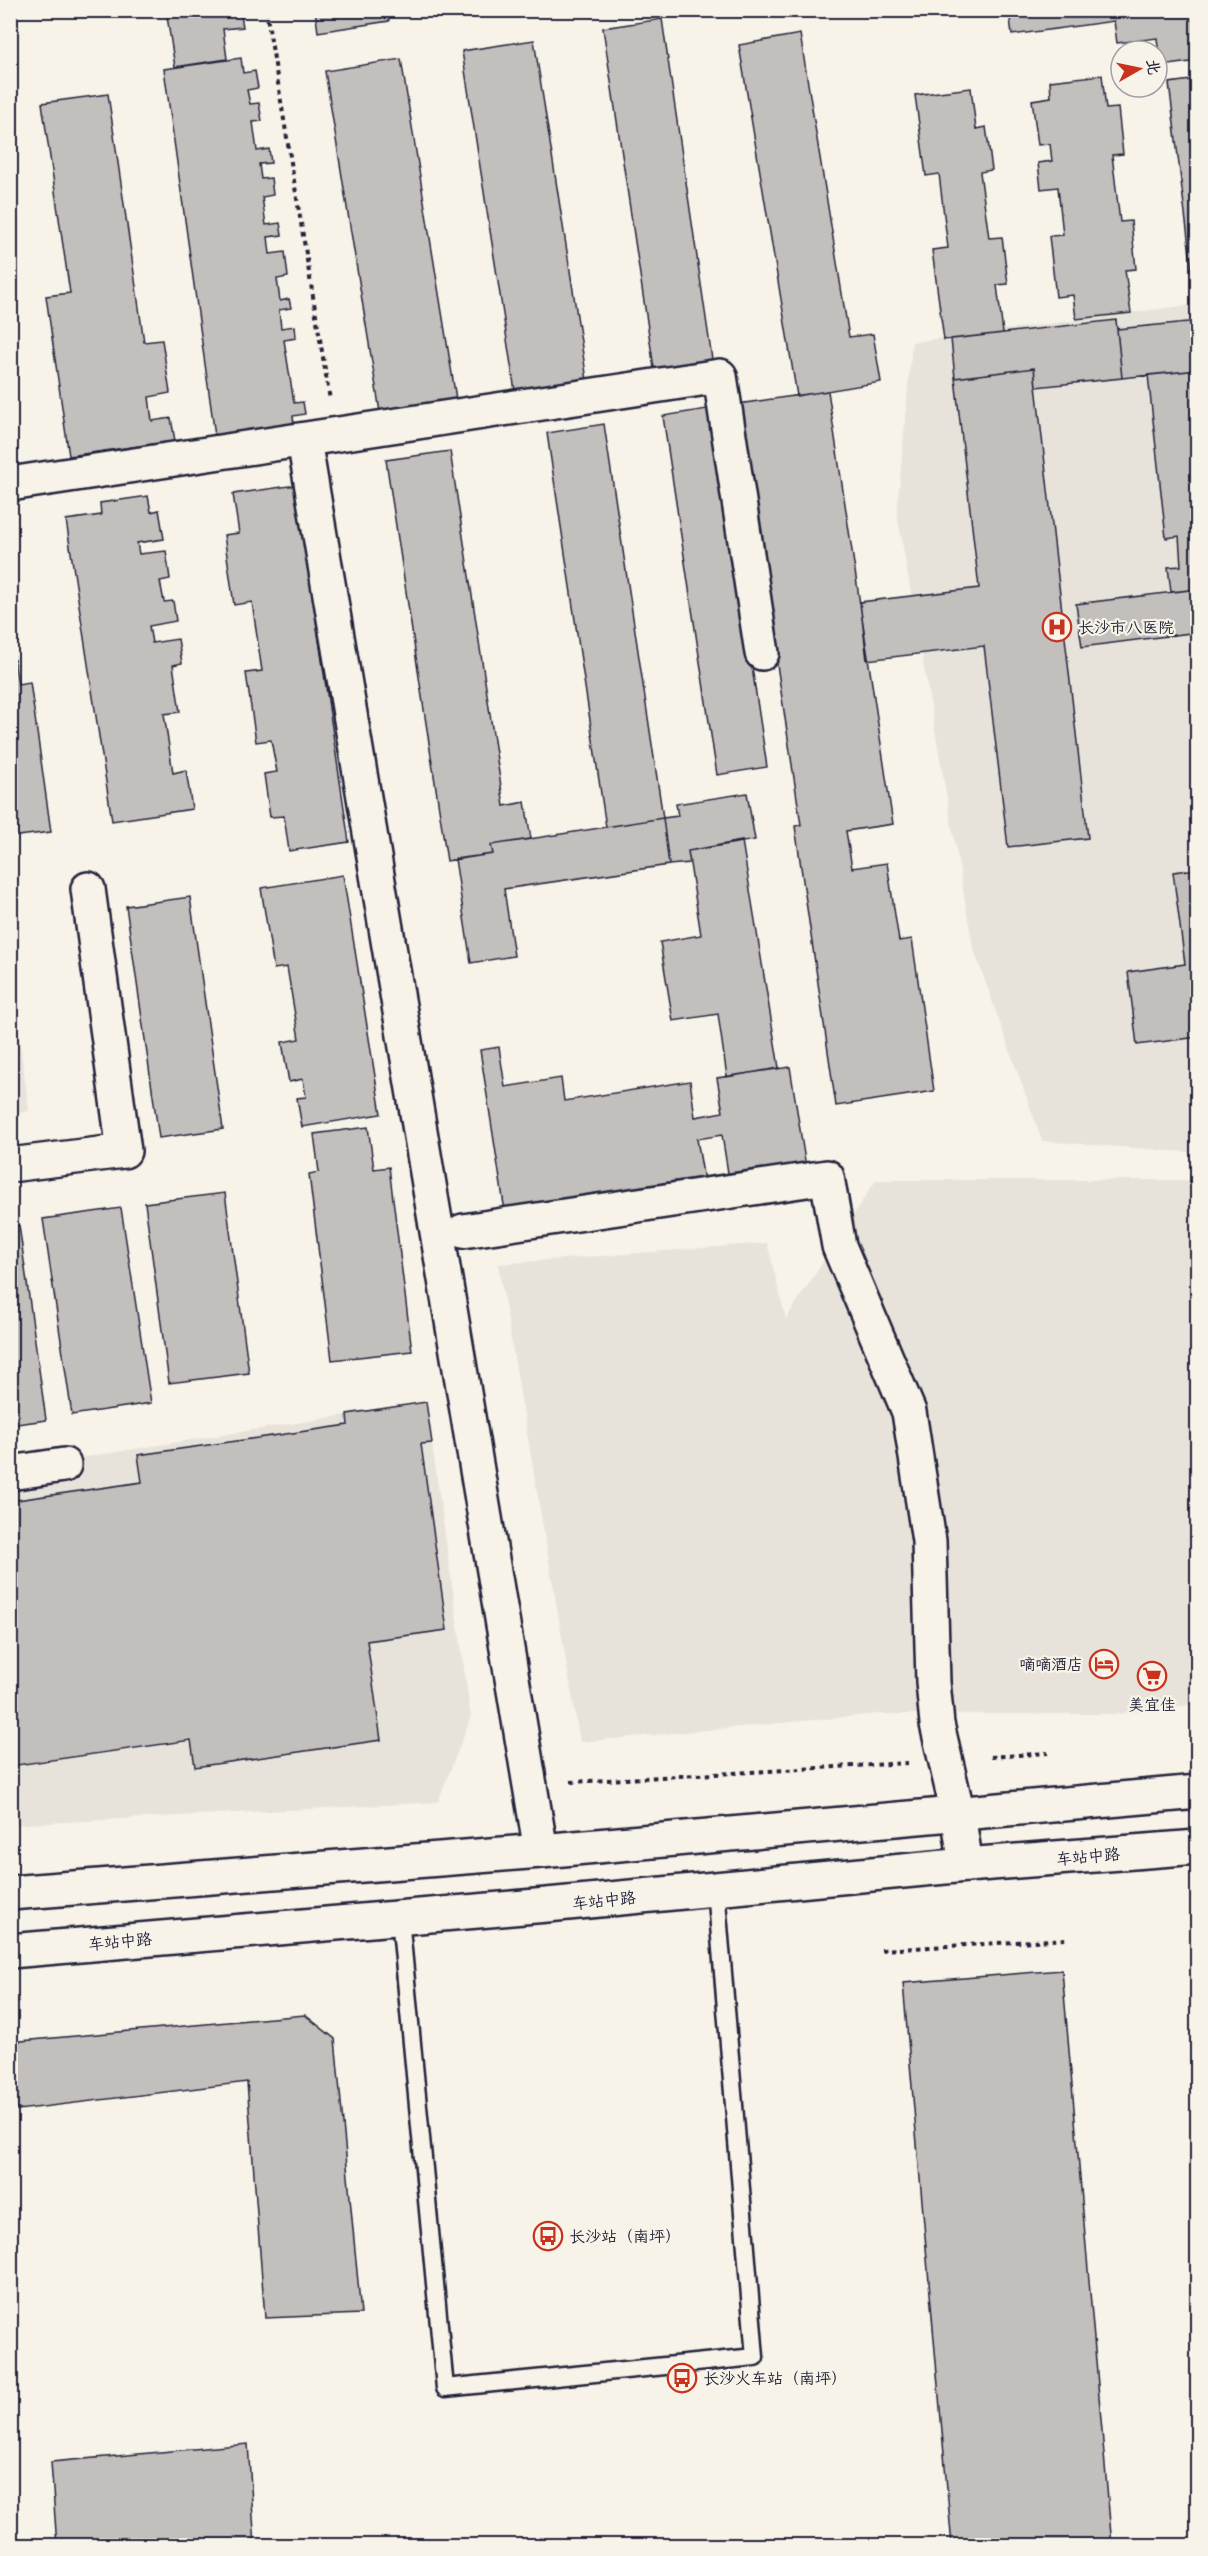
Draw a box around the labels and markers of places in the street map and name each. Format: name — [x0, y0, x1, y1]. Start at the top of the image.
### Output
hospital icon: 长沙市八医院 — [1041, 611, 1073, 643]
place label: 长沙市八医院 — [1078, 616, 1174, 641]
hotel icon: 嘀嘀酒店 — [1088, 1648, 1120, 1680]
place label: 嘀嘀酒店 — [1019, 1653, 1083, 1678]
supermarket icon: 美宜佳 — [1136, 1660, 1168, 1692]
place label: 美宜佳 — [1128, 1693, 1176, 1718]
bus stop icon: 长沙站（南坪） — [532, 2220, 564, 2252]
place label: 长沙站（南坪） — [569, 2225, 681, 2250]
bus stop icon: 长沙火车站（南坪） — [666, 2362, 698, 2394]
place label: 长沙火车站（南坪） — [703, 2367, 847, 2392]

